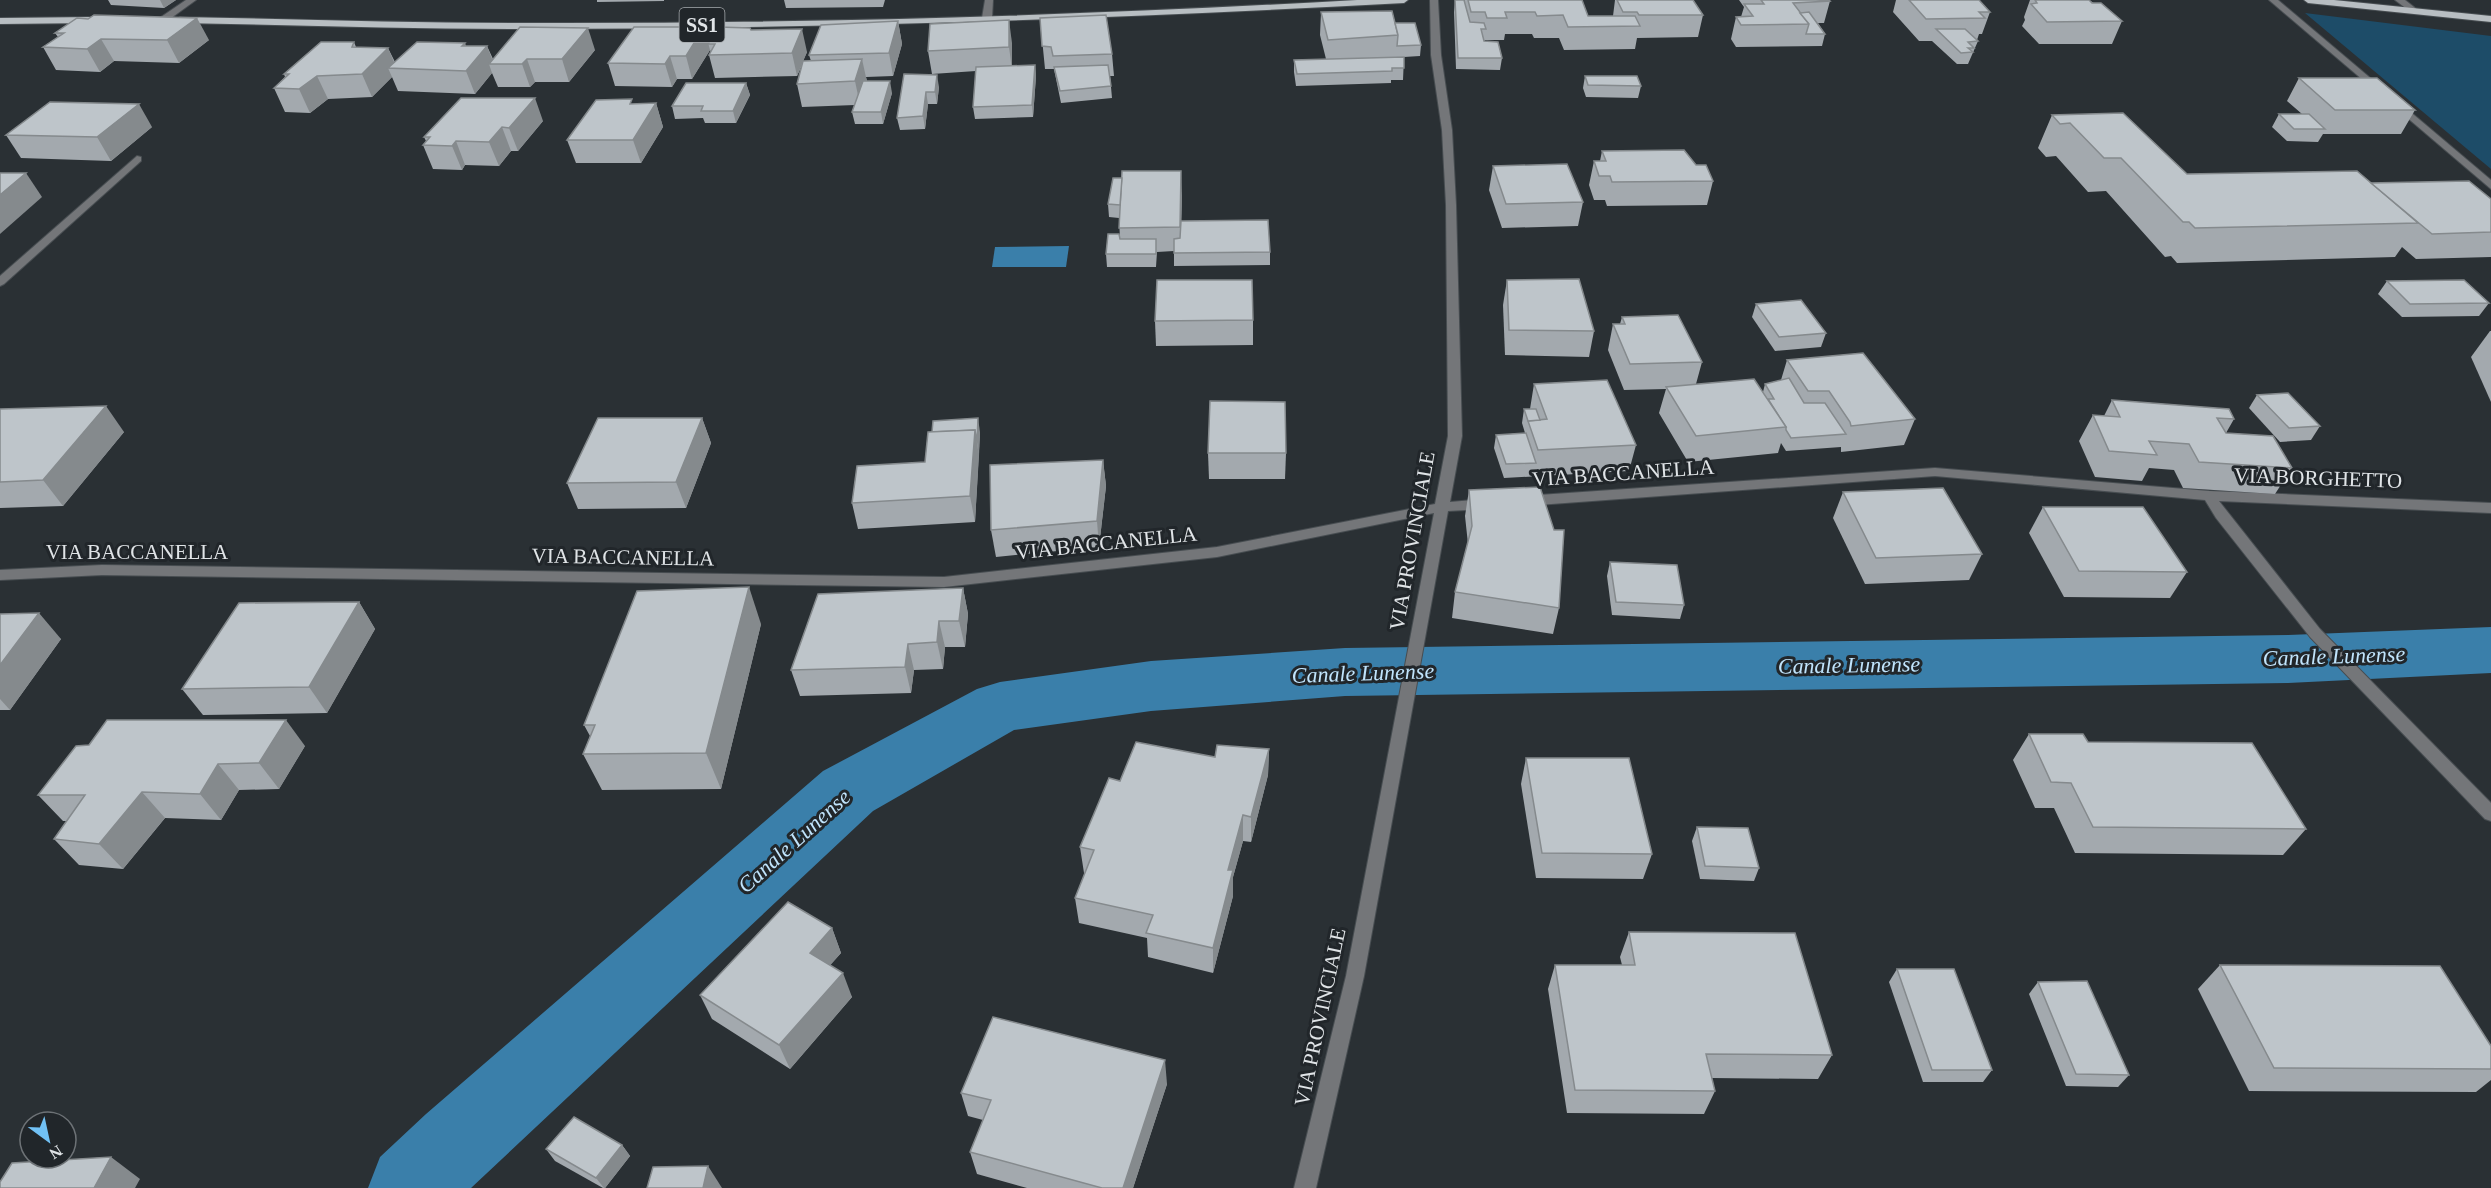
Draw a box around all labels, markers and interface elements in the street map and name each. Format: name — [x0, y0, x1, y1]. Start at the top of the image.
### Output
road number: SS1 — [680, 8, 724, 42]
street label: VIA PROVINCIALE — [1384, 450, 1440, 632]
street label: VIA BACCANELLA — [1531, 455, 1716, 491]
street label: VIA BORGHETTO — [2234, 463, 2402, 493]
street label: VIA BACCANELLA — [1014, 521, 1199, 564]
street label: VIA BACCANELLA — [46, 540, 229, 564]
street label: VIA BACCANELLA — [532, 543, 715, 571]
water label: Canale Lunense — [2262, 641, 2406, 671]
water label: Canale Lunense — [1778, 651, 1921, 679]
water label: Canale Lunense — [1291, 658, 1435, 688]
water label: Canale Lunense — [733, 784, 855, 898]
street label: VIA PROVINCIALE — [1289, 926, 1351, 1108]
north arrow — [18, 1110, 78, 1170]
text: N — [46, 1142, 65, 1163]

